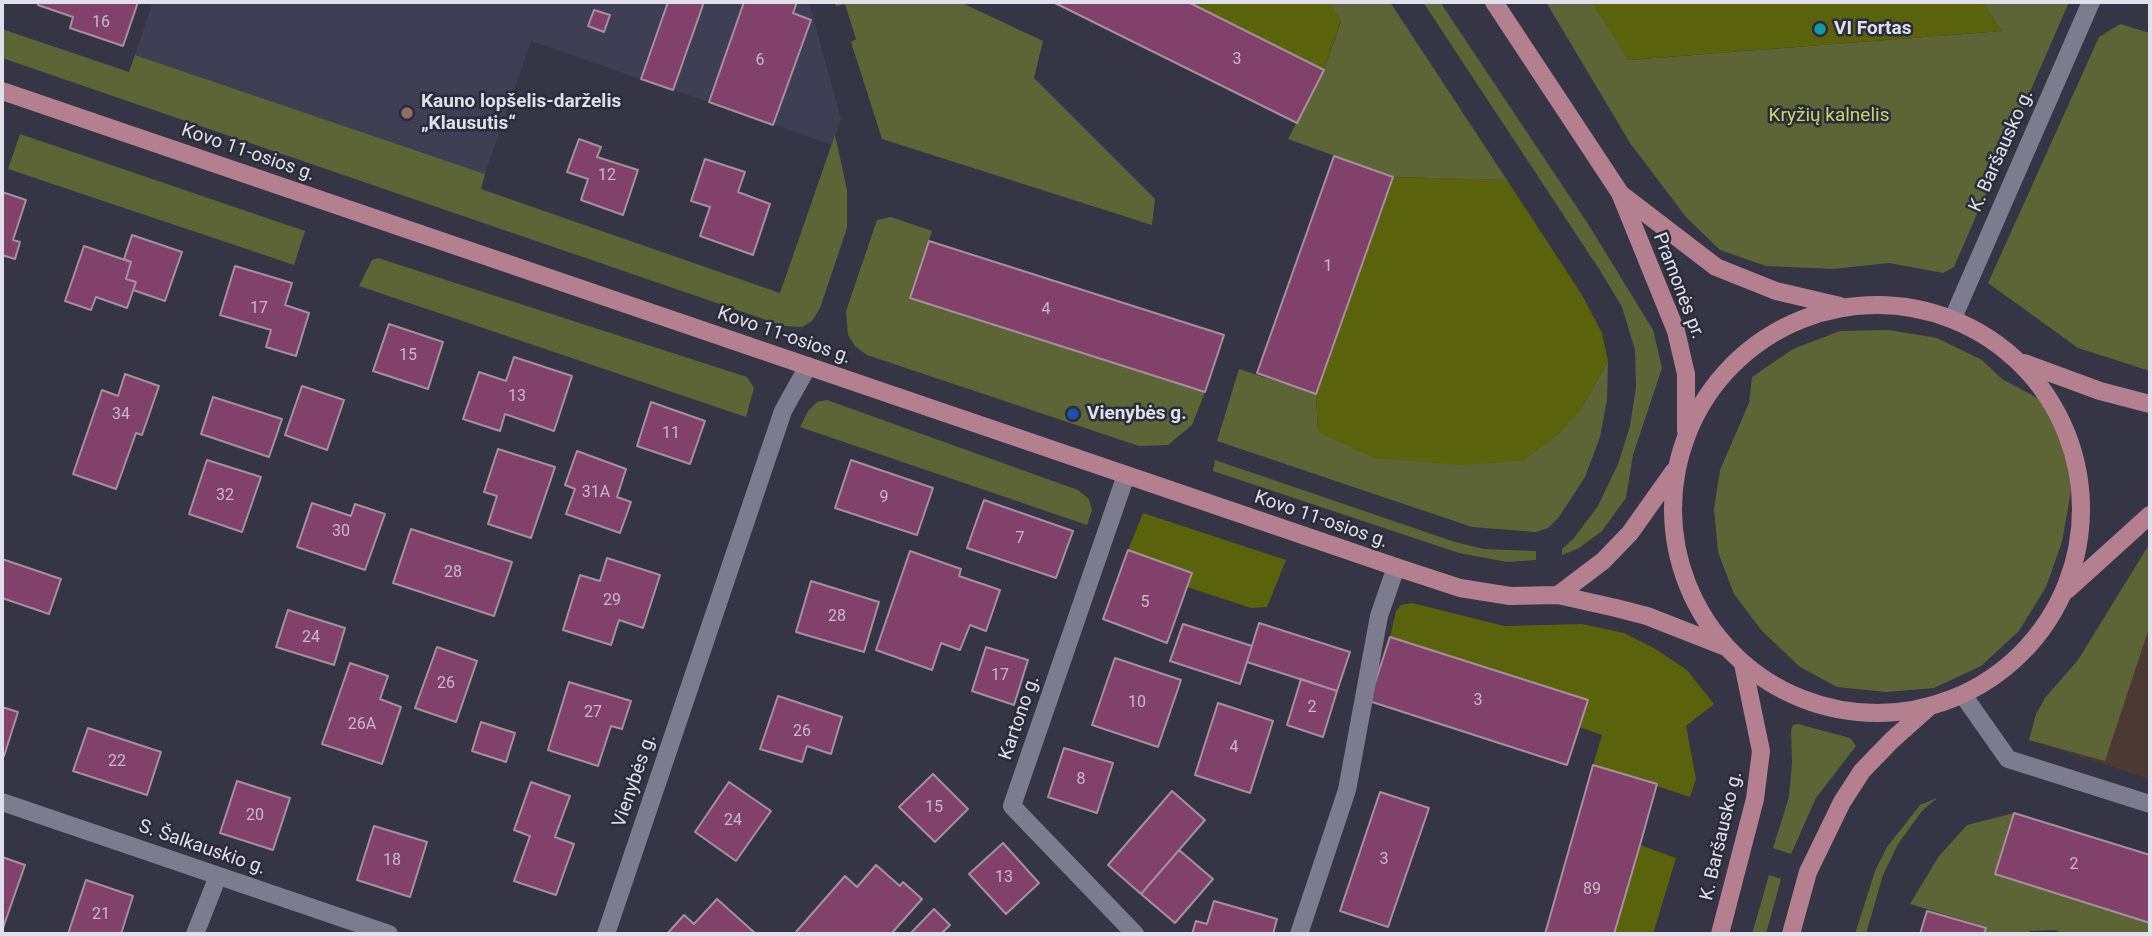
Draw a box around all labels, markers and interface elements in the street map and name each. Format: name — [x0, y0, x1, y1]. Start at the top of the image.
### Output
house number: 16 — [92, 13, 110, 33]
place label: VI Fortas — [1834, 18, 1911, 40]
marker: VI Fortas — [1812, 21, 1828, 37]
house number: 3 — [1233, 50, 1241, 70]
house number: 6 — [756, 51, 764, 71]
street label: K. Baršausko g. — [1965, 86, 2039, 216]
place label: Kauno lopšelis-darželis „Klausutis“ — [421, 91, 621, 135]
marker: Kauno lopšelis-darželis „Klausutis“ — [399, 105, 415, 121]
park label: Kryžių kalnelis — [1769, 105, 1889, 127]
street label: Kovo 11-osios g. — [178, 119, 318, 187]
house number: 12 — [598, 166, 616, 186]
street label: Pramonės pr. — [1647, 230, 1709, 342]
house number: 1 — [1324, 257, 1332, 277]
house number: 17 — [250, 299, 268, 319]
house number: 4 — [1042, 300, 1050, 320]
street label: Kovo 11-osios g. — [714, 302, 854, 370]
house number: 15 — [399, 346, 417, 366]
house number: 13 — [508, 387, 526, 407]
place label: Vienybės g. — [1087, 403, 1187, 425]
house number: 34 — [112, 405, 130, 425]
marker: Vienybės g. — [1065, 406, 1081, 422]
house number: 11 — [662, 424, 680, 444]
house number: 31A — [582, 483, 610, 503]
house number: 32 — [216, 486, 234, 506]
street label: Kovo 11-osios g. — [1251, 486, 1391, 554]
house number: 9 — [880, 488, 888, 508]
house number: 30 — [332, 522, 350, 542]
house number: 7 — [1016, 529, 1024, 549]
house number: 28 — [444, 563, 462, 583]
house number: 29 — [603, 591, 621, 611]
house number: 5 — [1141, 593, 1149, 613]
house number: 28 — [828, 607, 846, 627]
house number: 24 — [302, 628, 320, 648]
house number: 17 — [991, 666, 1009, 686]
street label: Kartono g. — [995, 673, 1045, 763]
house number: 26 — [437, 674, 455, 694]
house number: 3 — [1474, 691, 1482, 711]
house number: 10 — [1128, 693, 1146, 713]
house number: 2 — [1308, 698, 1316, 718]
house number: 27 — [584, 703, 602, 723]
house number: 26A — [348, 715, 376, 735]
house number: 26 — [793, 722, 811, 742]
street label: Vienybės g. — [608, 731, 662, 831]
house number: 4 — [1230, 738, 1238, 758]
house number: 22 — [108, 752, 126, 772]
street label: K. Baršausko g. — [1696, 769, 1748, 903]
house number: 8 — [1077, 770, 1085, 790]
house number: 15 — [925, 798, 943, 818]
house number: 20 — [246, 806, 264, 826]
house number: 24 — [724, 811, 742, 831]
street label: S. Šalkauskio g. — [135, 816, 269, 880]
house number: 3 — [1380, 850, 1388, 870]
house number: 18 — [383, 851, 401, 871]
house number: 2 — [2070, 855, 2078, 875]
house number: 13 — [995, 868, 1013, 888]
house number: 89 — [1583, 880, 1601, 900]
house number: 21 — [92, 905, 110, 925]

